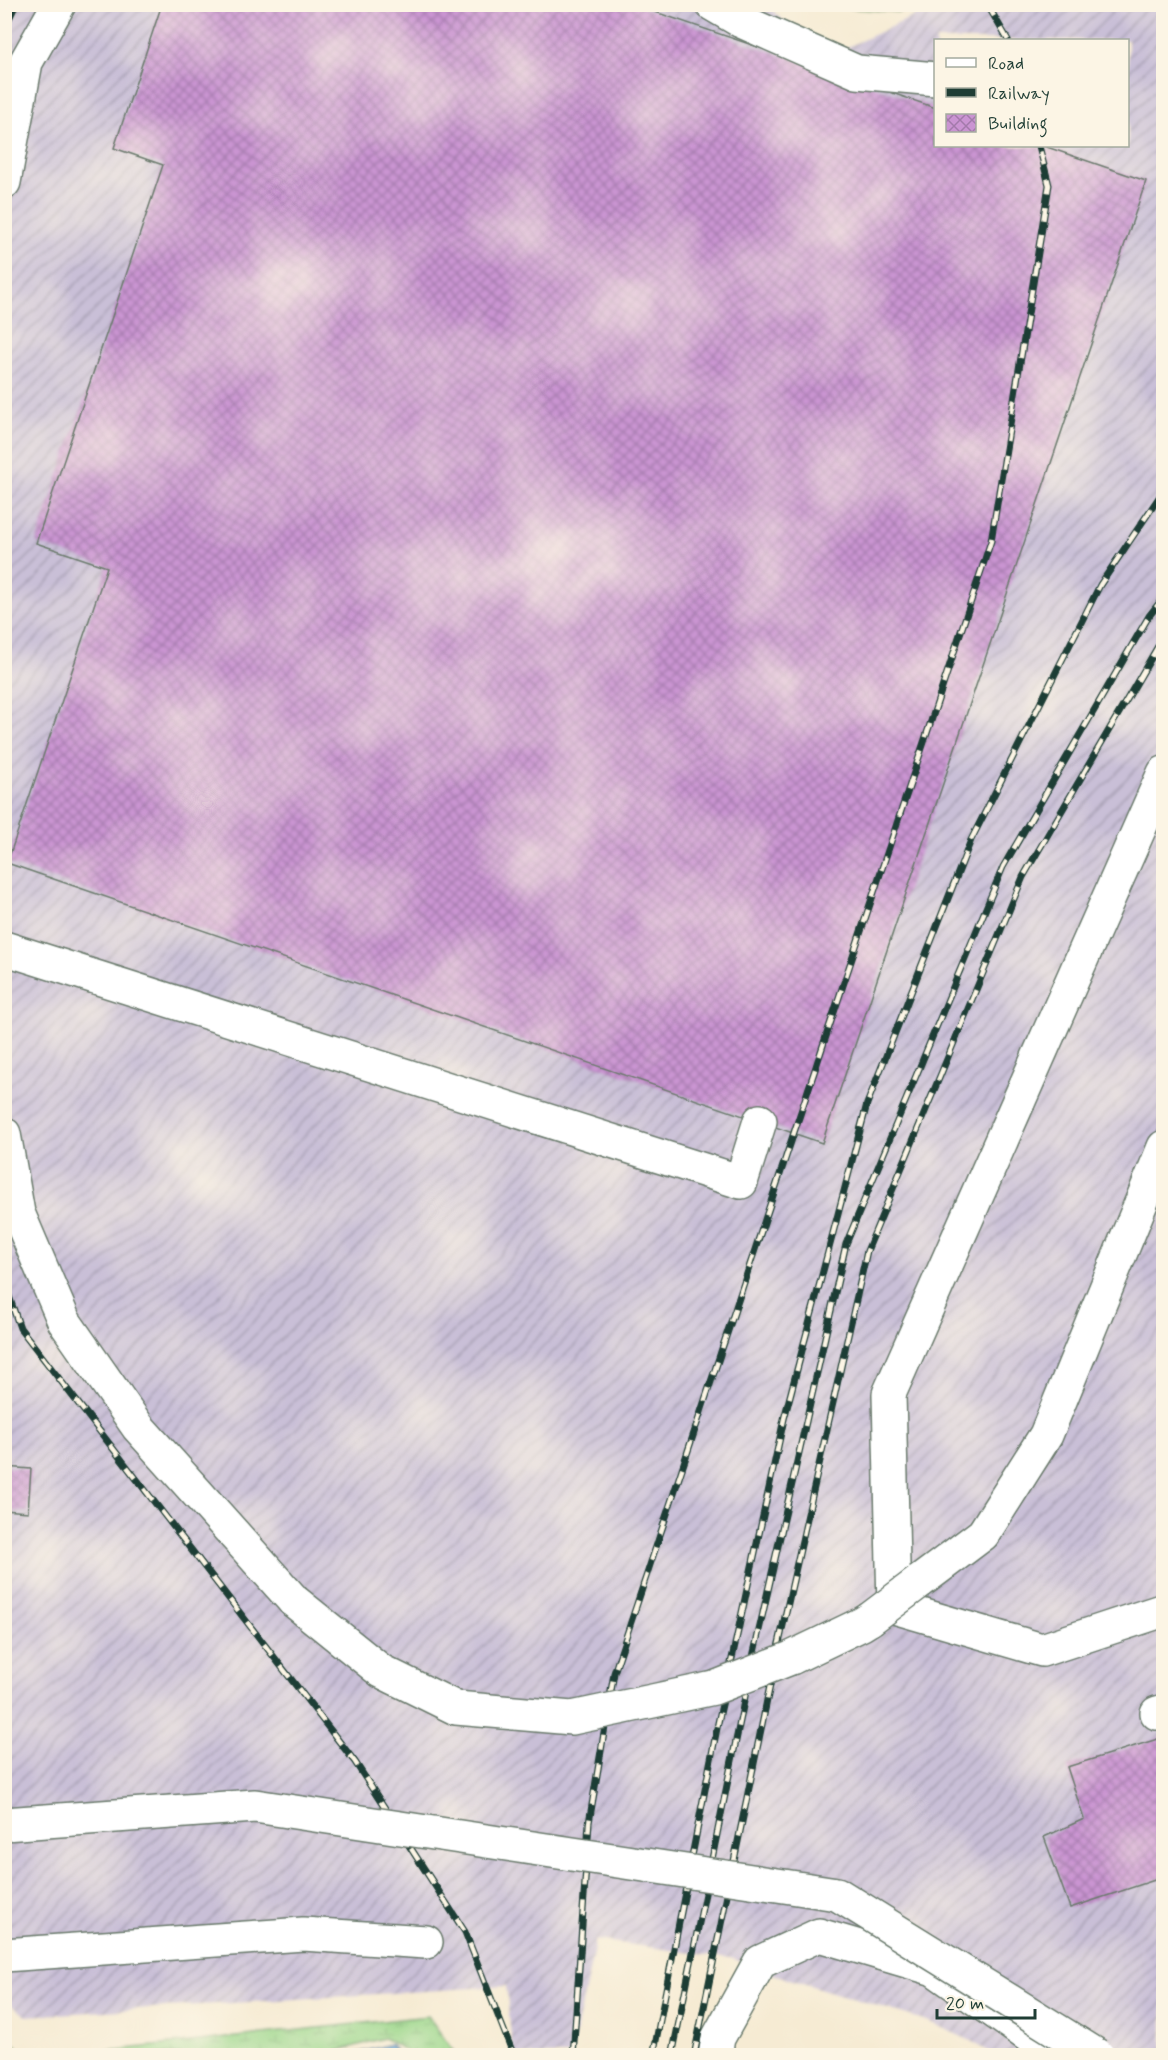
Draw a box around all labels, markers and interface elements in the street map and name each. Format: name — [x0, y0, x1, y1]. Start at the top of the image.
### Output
legend — [934, 39, 1129, 147]
text: Road — [988, 52, 1024, 76]
text: Railway — [988, 82, 1050, 106]
text: Building — [988, 112, 1048, 138]
scale bar — [937, 1982, 1034, 2020]
text: 20 m — [946, 1992, 984, 2016]

